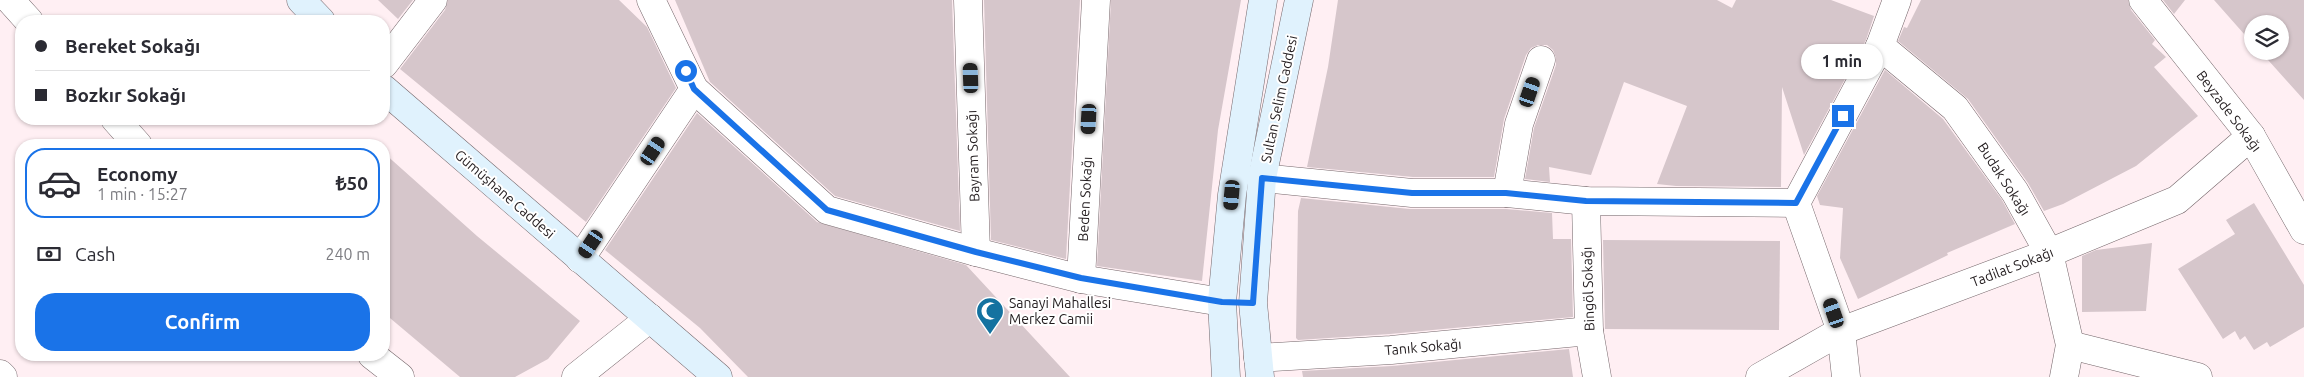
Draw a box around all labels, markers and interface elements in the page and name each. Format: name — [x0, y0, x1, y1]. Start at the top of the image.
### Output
map controls — [2244, 15, 2289, 60]
button: layers — [2244, 15, 2289, 60]
street label: Sultan Selim Caddesi — [1258, 34, 1300, 164]
text: Bereket Sokağı — [65, 35, 200, 57]
callout: 1 min — [1802, 44, 1884, 78]
text: 1 min — [1822, 52, 1862, 70]
route start — [675, 60, 697, 82]
car — [962, 63, 979, 93]
street label: Beyzade Sokağı — [2193, 67, 2265, 155]
car — [1518, 75, 1541, 109]
text: Bozkır Sokağı — [65, 84, 186, 106]
car — [1080, 104, 1097, 134]
route end — [1832, 105, 1854, 127]
street label: Bayram Sokağı — [963, 110, 983, 202]
car — [638, 134, 667, 168]
street label: Budak Sokağı — [1974, 140, 2034, 218]
street label: Gümüşhane Caddesi — [452, 146, 558, 242]
street label: Beden Sokağı — [1075, 156, 1095, 242]
icon: car — [37, 161, 82, 206]
text: Economy — [97, 163, 178, 185]
text: ₺50 — [336, 172, 368, 194]
car — [1223, 179, 1240, 211]
text: 1 min · 15:27 — [97, 185, 188, 203]
car — [576, 227, 605, 261]
icon: cash — [35, 240, 63, 268]
text: Cash — [75, 243, 116, 265]
street label: Tadilat Sokağı — [1969, 244, 2055, 290]
text: 240 m — [325, 245, 370, 263]
street label: Bingöl Sokağı — [1579, 246, 1597, 332]
button: Confirm — [35, 293, 370, 351]
place label: Sanayi Mahallesi Merkez Camii — [1009, 295, 1111, 327]
mosque icon: Sanayi Mahallesi Merkez Camii — [975, 296, 1005, 335]
car — [1822, 296, 1845, 330]
street label: Tanık Sokağı — [1384, 336, 1462, 358]

